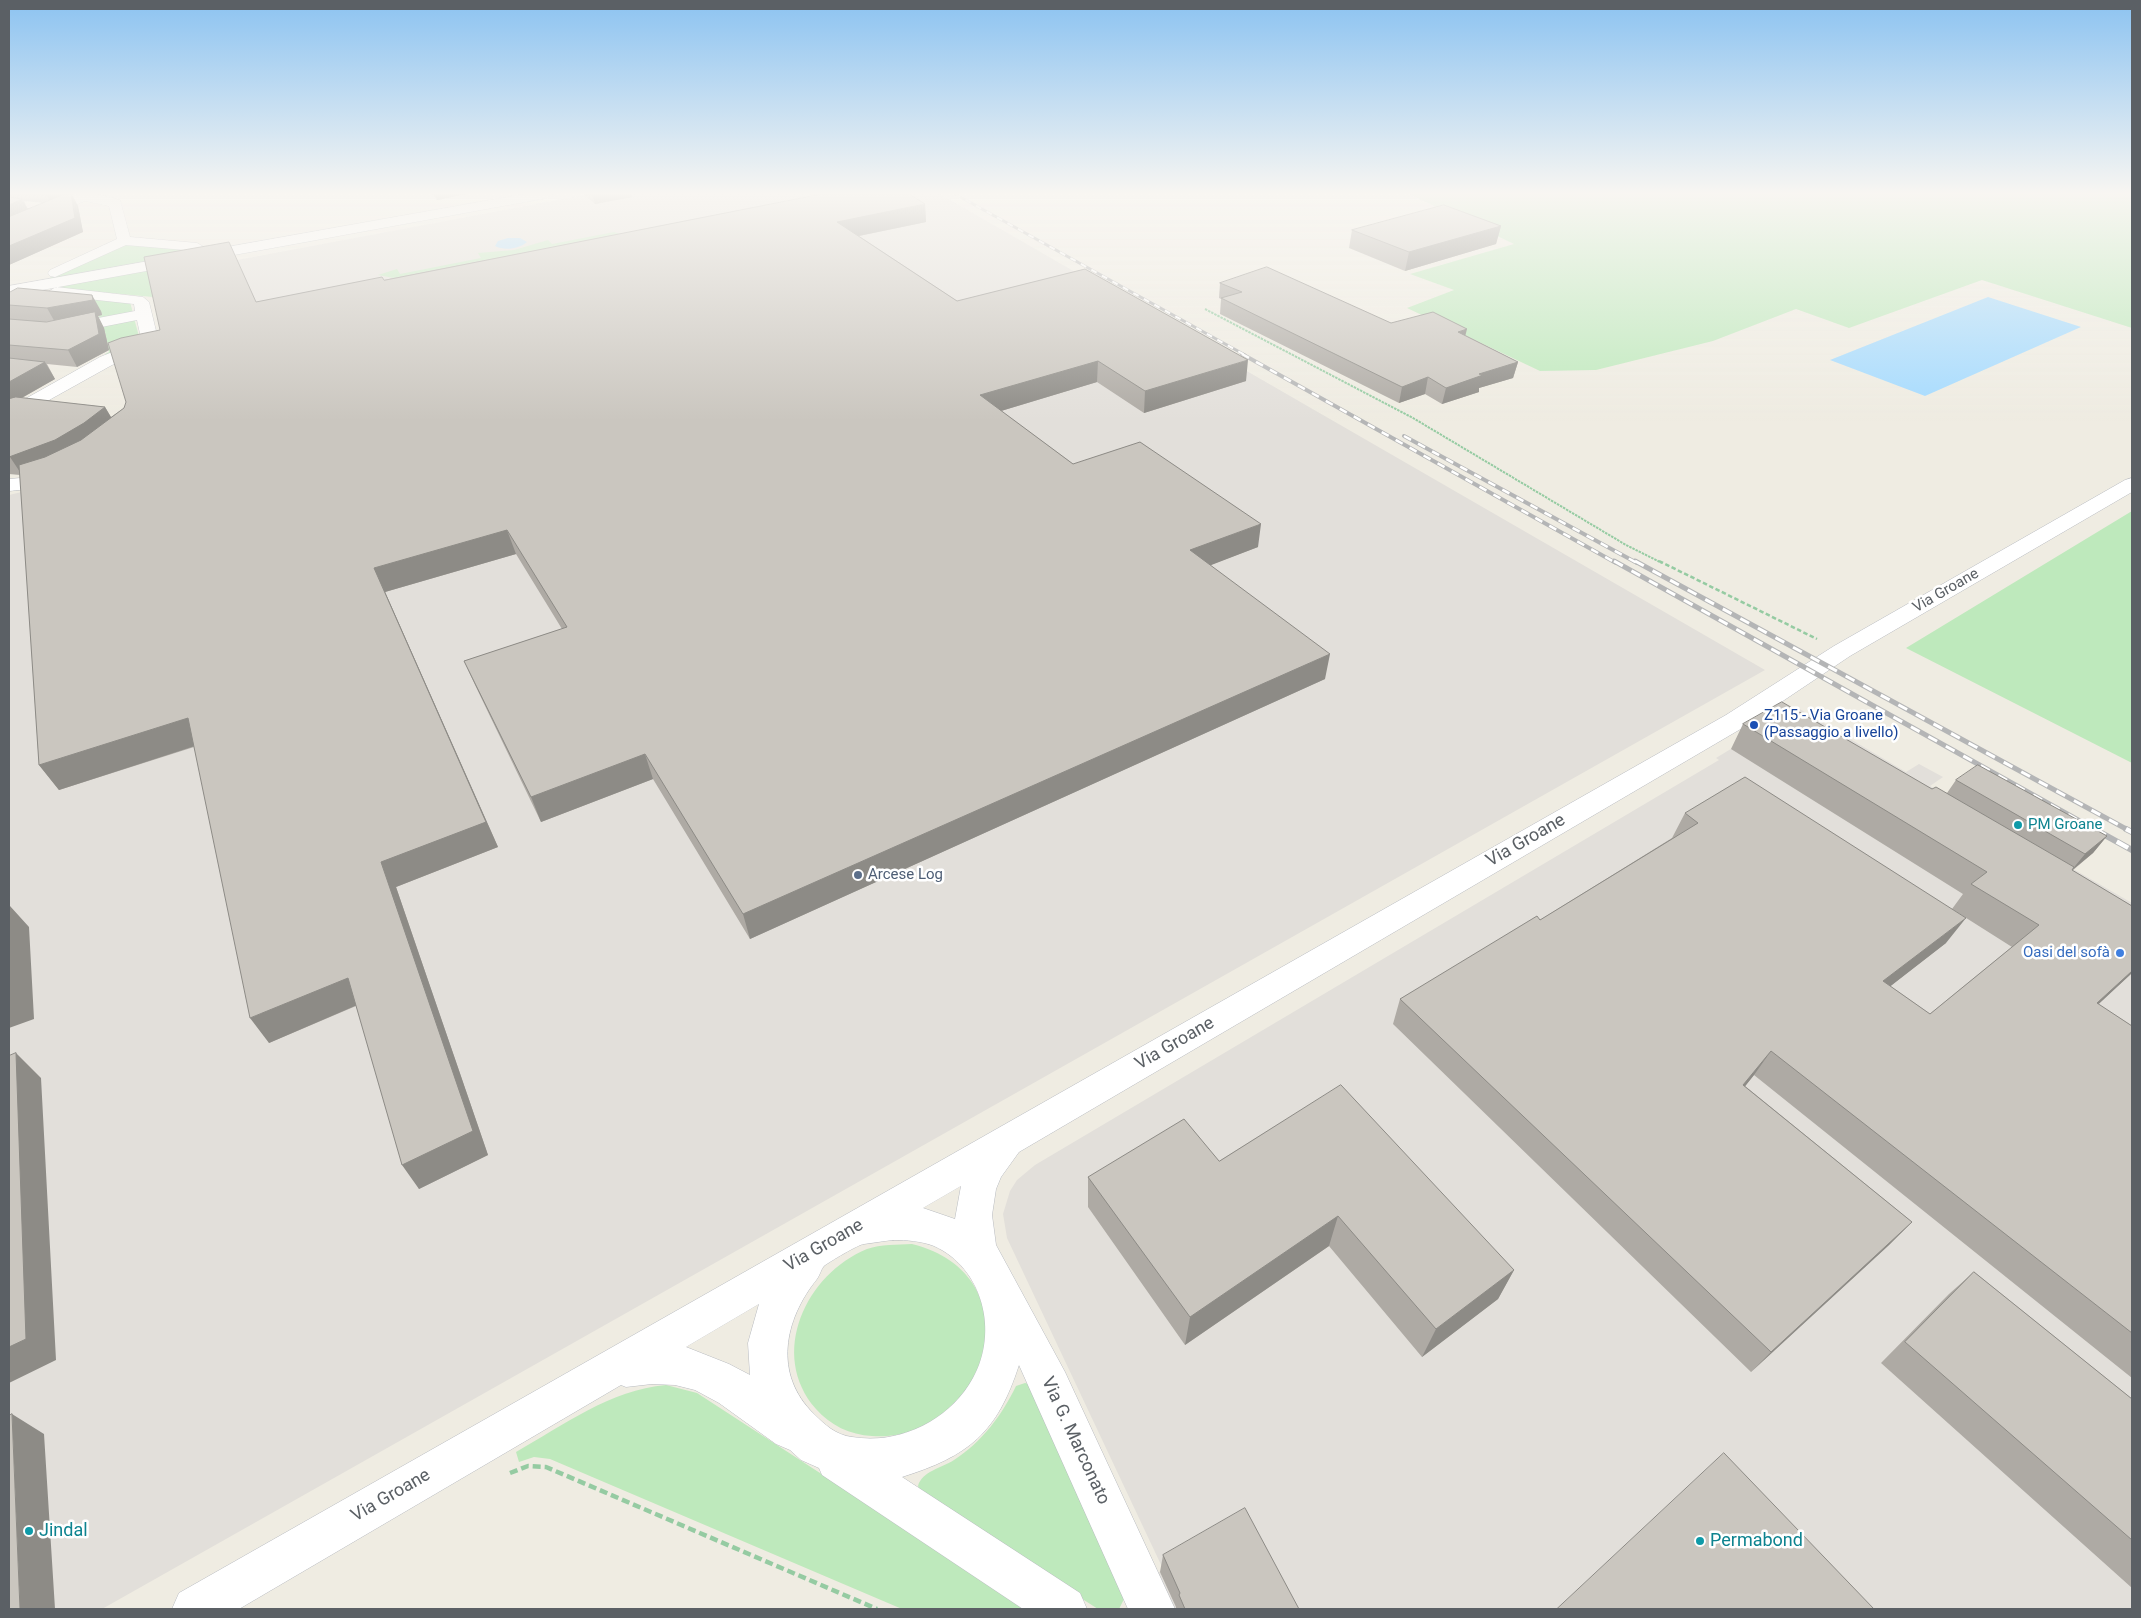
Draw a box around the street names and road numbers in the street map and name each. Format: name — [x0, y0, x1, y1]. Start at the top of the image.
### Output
street label: Via Groane — [1910, 565, 1982, 617]
street label: Via Groane — [1483, 810, 1569, 872]
street label: Via Groane — [1132, 1013, 1218, 1075]
street label: Via Groane — [781, 1215, 867, 1277]
street label: Via G. Marconato — [1036, 1374, 1114, 1508]
street label: Via Groane — [348, 1465, 434, 1527]

